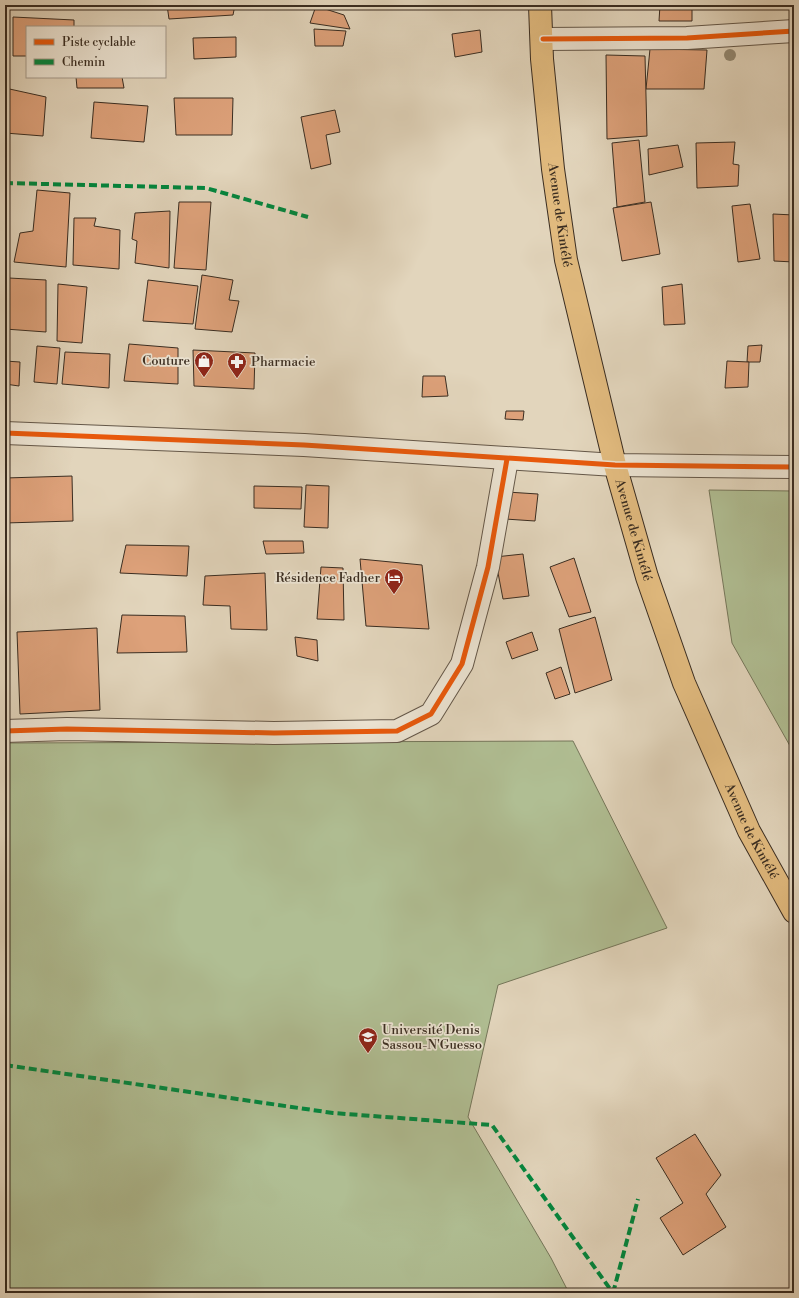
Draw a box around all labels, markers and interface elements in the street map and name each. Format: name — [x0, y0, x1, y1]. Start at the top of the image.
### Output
legend — [26, 26, 166, 78]
text: Piste cyclable — [62, 35, 136, 50]
text: Chemin — [62, 55, 105, 70]
street label: Avenue de Kintélé — [544, 161, 576, 269]
shop icon: Couture — [193, 350, 215, 378]
pharmacy icon: Pharmacie — [226, 351, 248, 379]
place label: Couture — [142, 353, 190, 369]
place label: Pharmacie — [251, 354, 316, 370]
street label: Avenue de Kintélé — [611, 476, 656, 584]
hotel icon: Résidence Fadher — [383, 567, 405, 595]
place label: Résidence Fadher — [275, 570, 380, 586]
street label: Avenue de Kintélé — [721, 780, 782, 882]
place label: Université Denis Sassou-N'Guesso — [382, 1022, 482, 1053]
school or university icon: Université Denis Sassou-N'Guesso — [357, 1026, 379, 1054]

